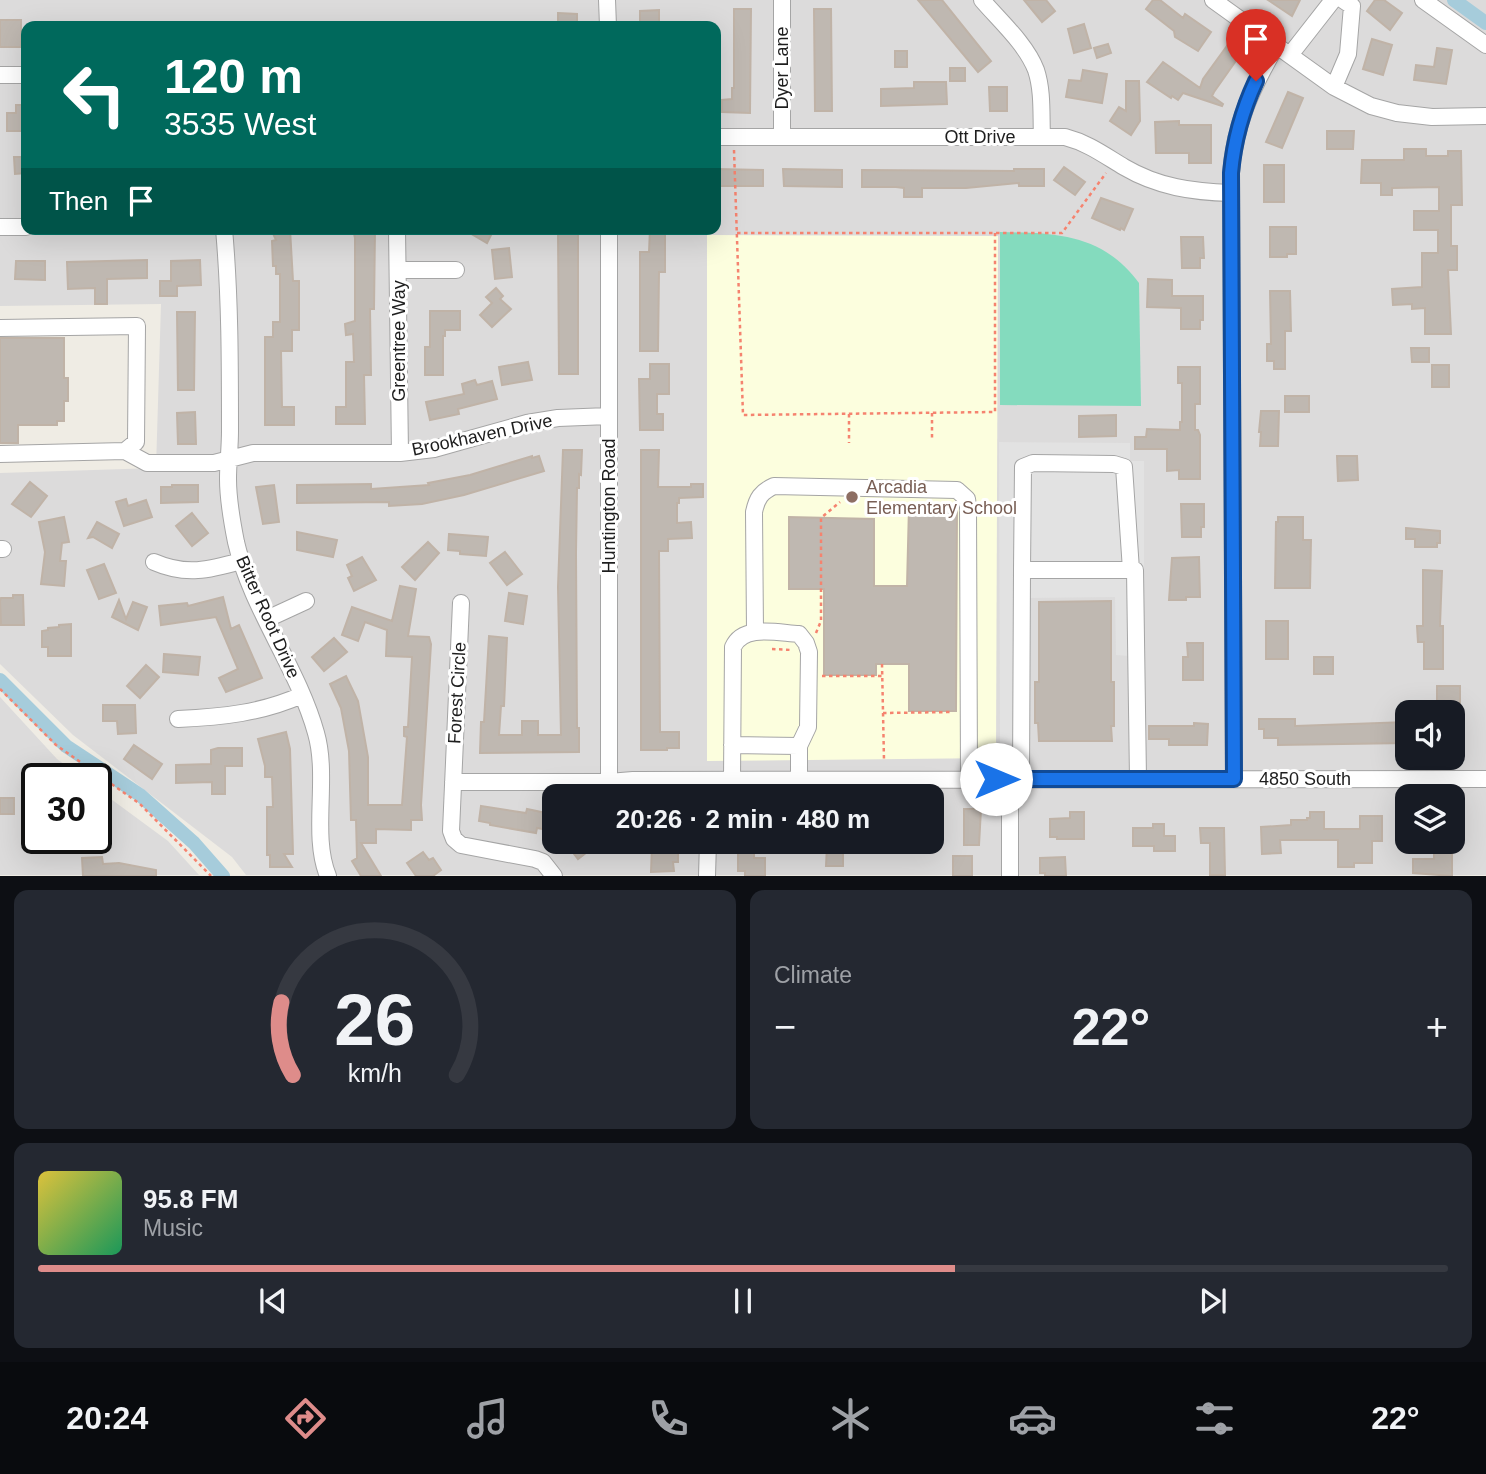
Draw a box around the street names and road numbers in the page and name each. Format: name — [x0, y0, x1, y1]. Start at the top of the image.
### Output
street label: Dyer Lane — [772, 26, 792, 110]
street label: Ott Drive — [944, 127, 1016, 147]
street label: Greentree Way — [389, 280, 409, 402]
street label: Brookhaven Drive — [410, 410, 554, 460]
street label: Huntington Road — [599, 438, 619, 574]
street label: Bitter Root Drive — [232, 553, 304, 681]
street label: Forest Circle — [444, 642, 470, 744]
street label: 4850 South — [1259, 769, 1351, 789]

